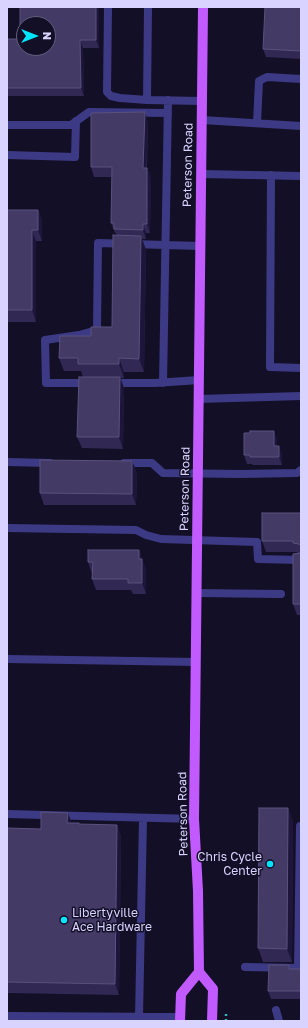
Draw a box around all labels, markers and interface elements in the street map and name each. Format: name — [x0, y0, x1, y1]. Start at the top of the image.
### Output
north arrow — [16, 16, 56, 56]
text: N — [41, 32, 54, 40]
street label: Peterson Road — [180, 123, 196, 207]
street label: Peterson Road — [177, 447, 193, 531]
street label: Peterson Road — [175, 772, 191, 856]
place label: Chris Cycle Center — [197, 850, 262, 878]
marker: Chris Cycle Center — [265, 859, 275, 869]
place label: Libertyville Ace Hardware — [72, 906, 152, 934]
marker: Libertyville Ace Hardware — [59, 915, 69, 925]

